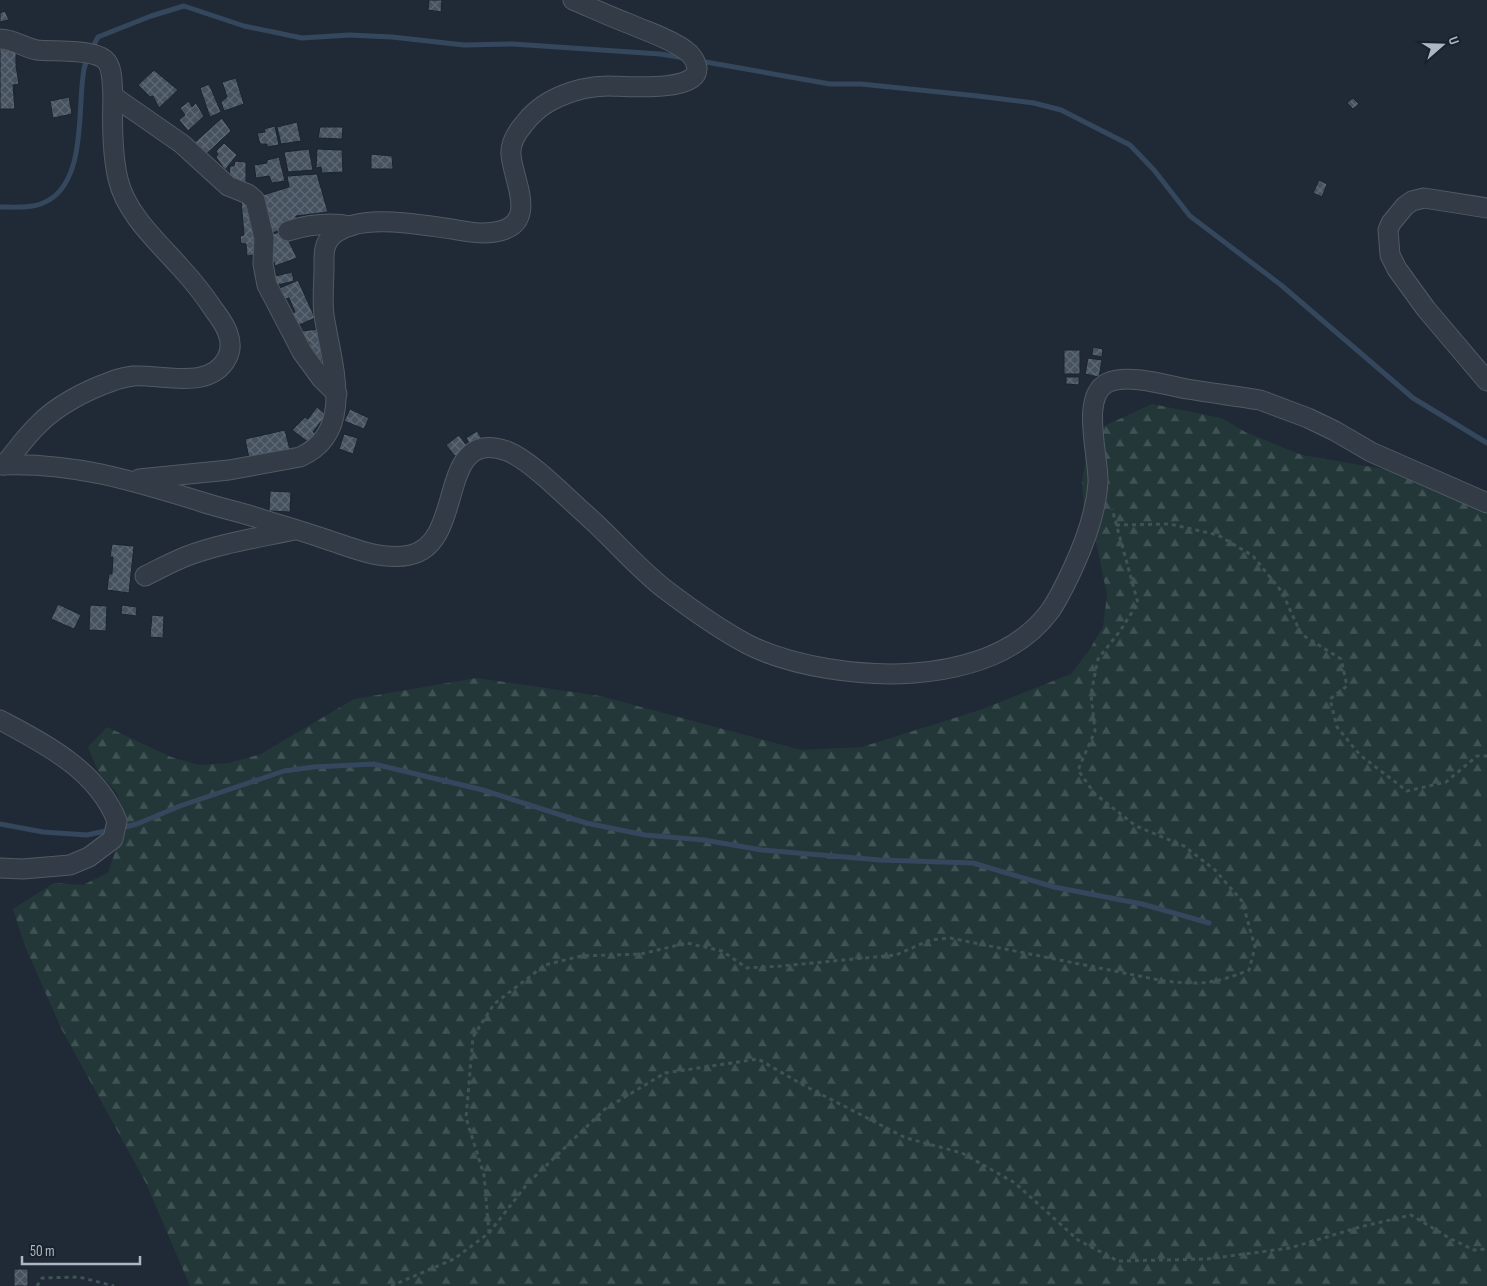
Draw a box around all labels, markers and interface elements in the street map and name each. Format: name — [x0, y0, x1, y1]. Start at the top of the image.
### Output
north arrow — [1417, 20, 1467, 70]
text: U — [1445, 34, 1463, 47]
scale bar — [22, 1234, 140, 1266]
text: 50 m — [30, 1242, 55, 1261]

